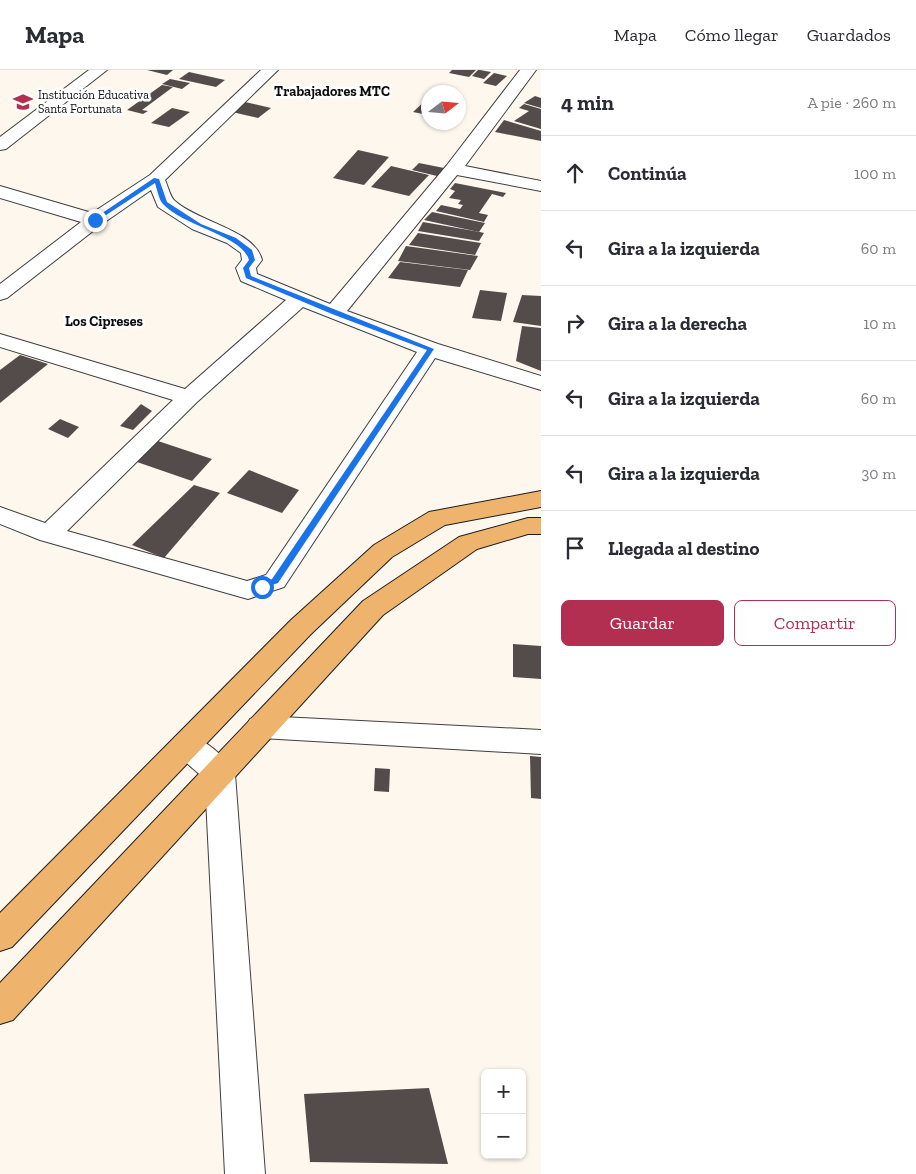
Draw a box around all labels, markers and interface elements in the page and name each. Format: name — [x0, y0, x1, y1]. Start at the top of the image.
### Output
text: Mapa — [25, 20, 84, 49]
text: Mapa — [614, 24, 657, 46]
text: Cómo llegar — [685, 24, 779, 46]
text: Guardados — [807, 24, 891, 46]
district label: Trabajadores MTC — [274, 83, 390, 100]
north arrow — [421, 85, 466, 130]
place label: Institución Educativa Santa Fortunata — [38, 88, 149, 116]
text: 4 min — [561, 90, 614, 115]
school or university icon: Institución Educativa Santa Fortunata — [12, 91, 34, 113]
text: A pie · 260 m — [808, 93, 896, 112]
icon: ahead — [561, 159, 589, 187]
text: Continúa — [608, 162, 687, 185]
text: 100 m — [854, 164, 896, 183]
route end — [84, 209, 107, 232]
icon: left — [561, 234, 589, 262]
text: Gira a la izquierda — [608, 237, 760, 260]
text: 60 m — [861, 239, 896, 258]
icon: right — [561, 309, 589, 337]
text: Gira a la derecha — [608, 312, 747, 335]
district label: Los Cipreses — [65, 313, 144, 330]
text: 10 m — [863, 314, 896, 333]
icon: left — [561, 384, 589, 412]
text: Gira a la izquierda — [608, 387, 760, 410]
text: 60 m — [861, 389, 896, 408]
icon: left — [561, 459, 589, 487]
text: Gira a la izquierda — [608, 462, 760, 485]
text: 30 m — [862, 464, 896, 483]
icon: arrive — [561, 534, 589, 562]
text: Llegada al destino — [608, 537, 759, 560]
route start — [251, 576, 274, 599]
button: Guardar — [561, 600, 724, 646]
button: Compartir — [734, 600, 896, 646]
map controls — [481, 1069, 526, 1159]
button: + — [481, 1069, 526, 1114]
button: − — [481, 1114, 526, 1159]

